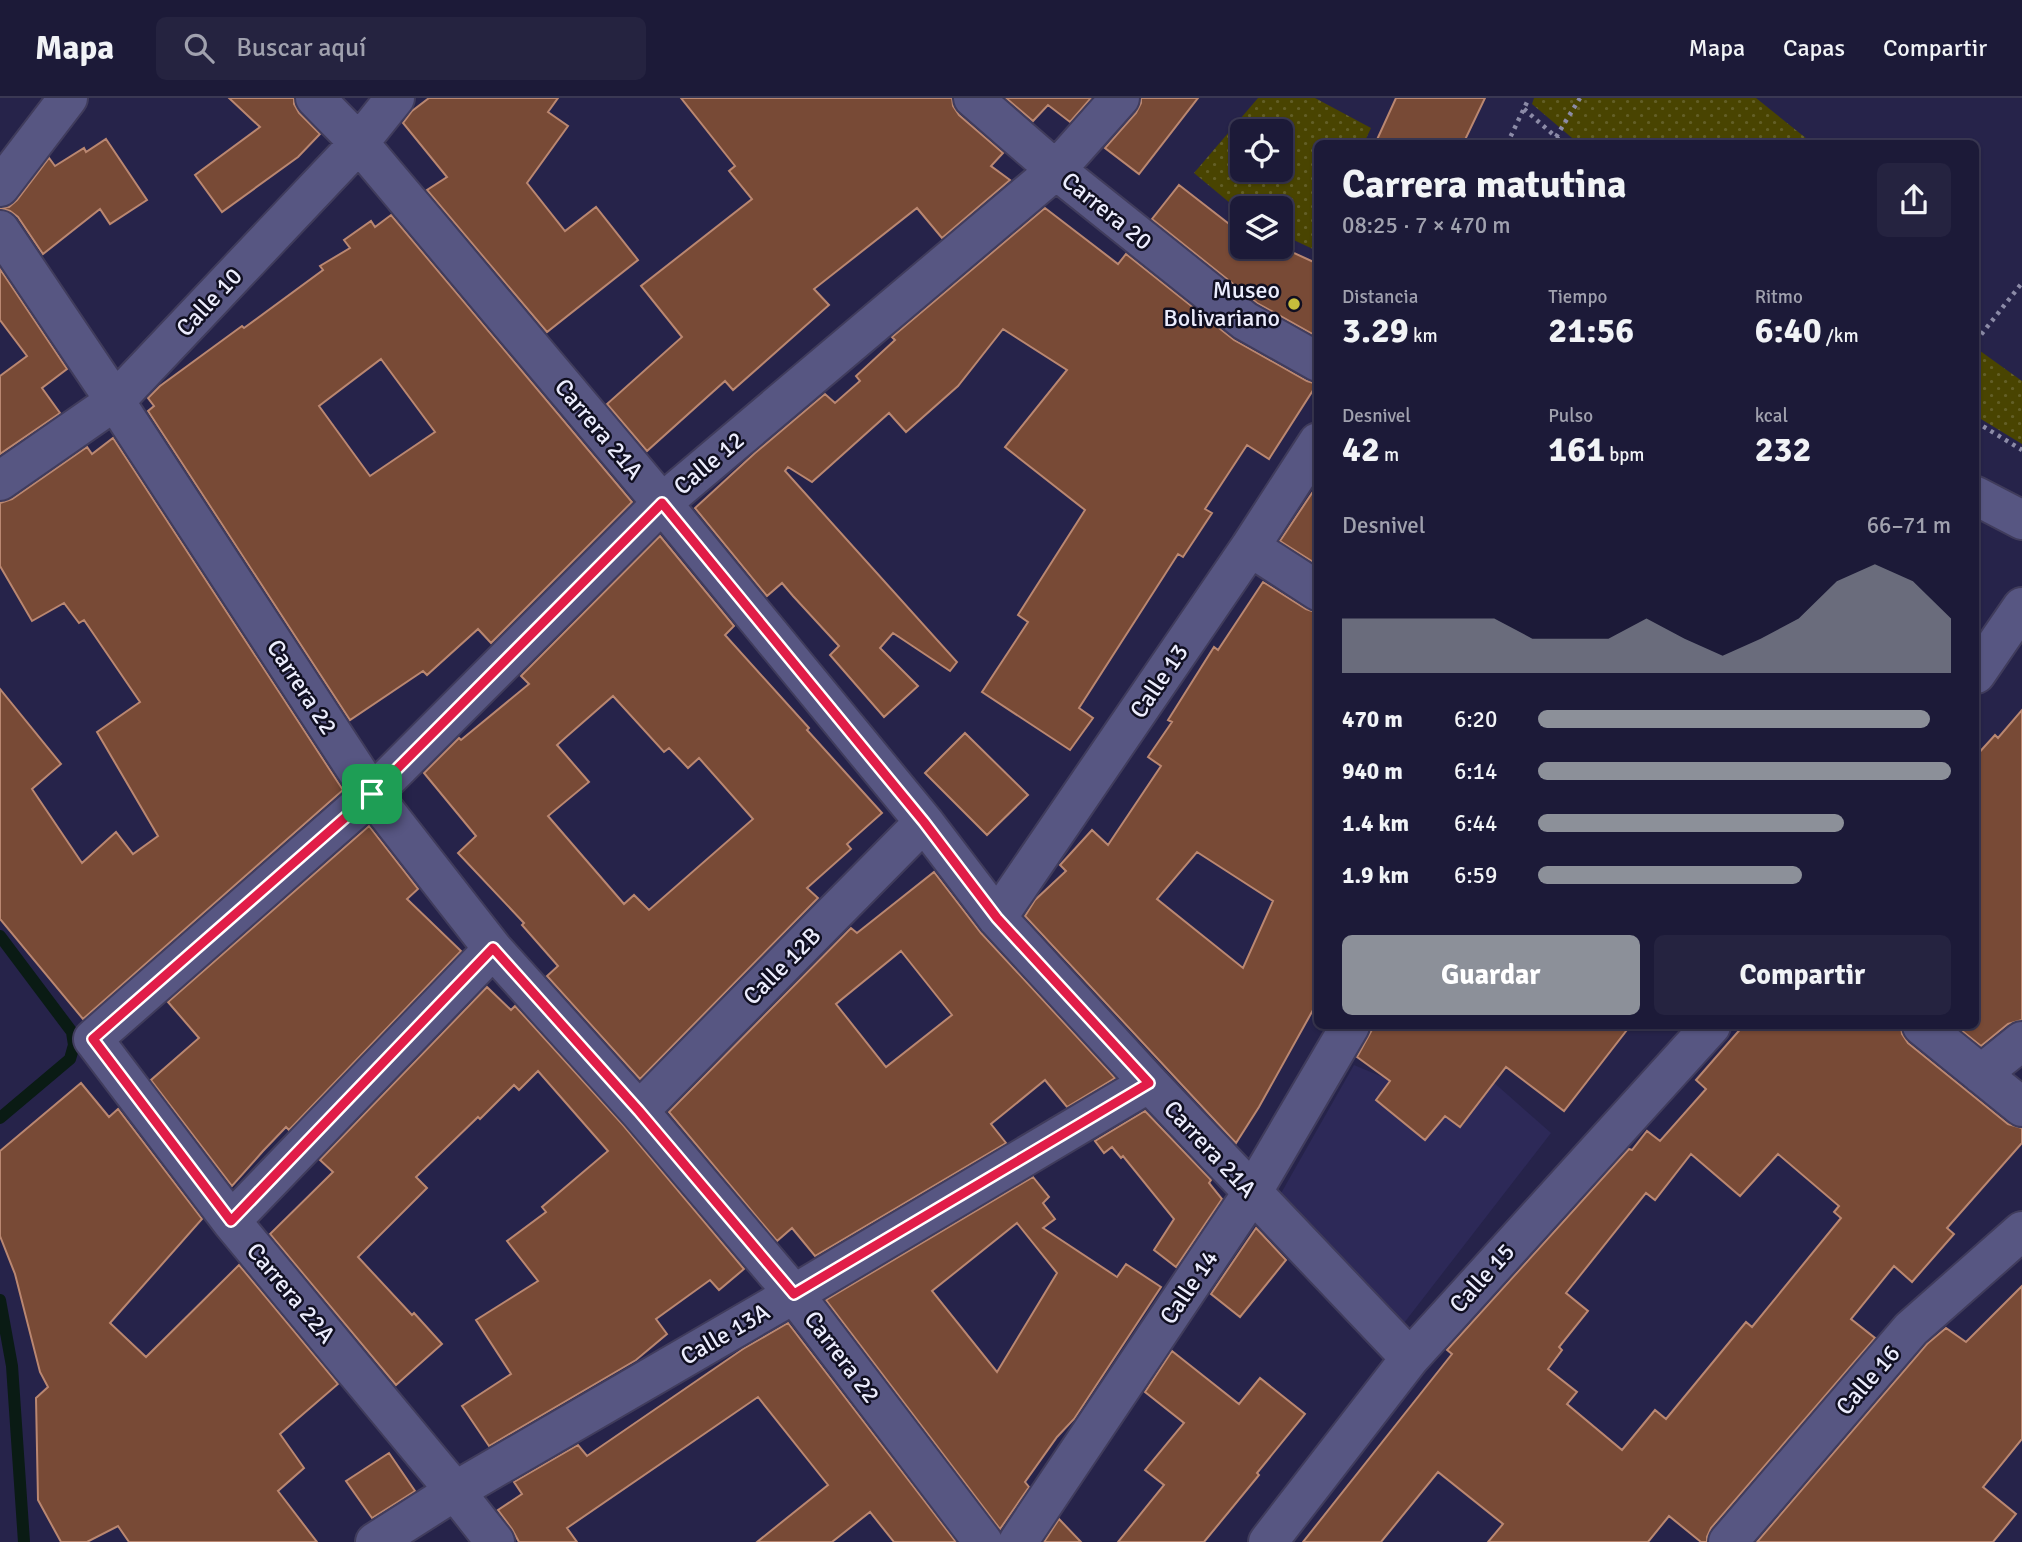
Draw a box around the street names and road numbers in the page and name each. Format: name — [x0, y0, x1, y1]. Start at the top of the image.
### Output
street label: Carrera 20 — [1056, 165, 1158, 257]
street label: Calle 10 — [170, 261, 248, 343]
street label: Carrera 21A — [548, 372, 650, 486]
street label: Calle 12 — [667, 425, 751, 501]
street label: Carrera 22 — [260, 634, 344, 740]
street label: Calle 13 — [1123, 638, 1195, 724]
street label: Calle 12B — [737, 921, 827, 1011]
street label: Carrera 21A — [1157, 1094, 1263, 1204]
street label: Carrera 22A — [240, 1236, 342, 1350]
street label: Calle 15 — [1443, 1237, 1521, 1319]
street label: Calle 14 — [1153, 1244, 1225, 1330]
street label: Calle 13A — [675, 1296, 775, 1371]
street label: Carrera 22 — [798, 1305, 886, 1409]
street label: Calle 16 — [1829, 1339, 1907, 1421]

